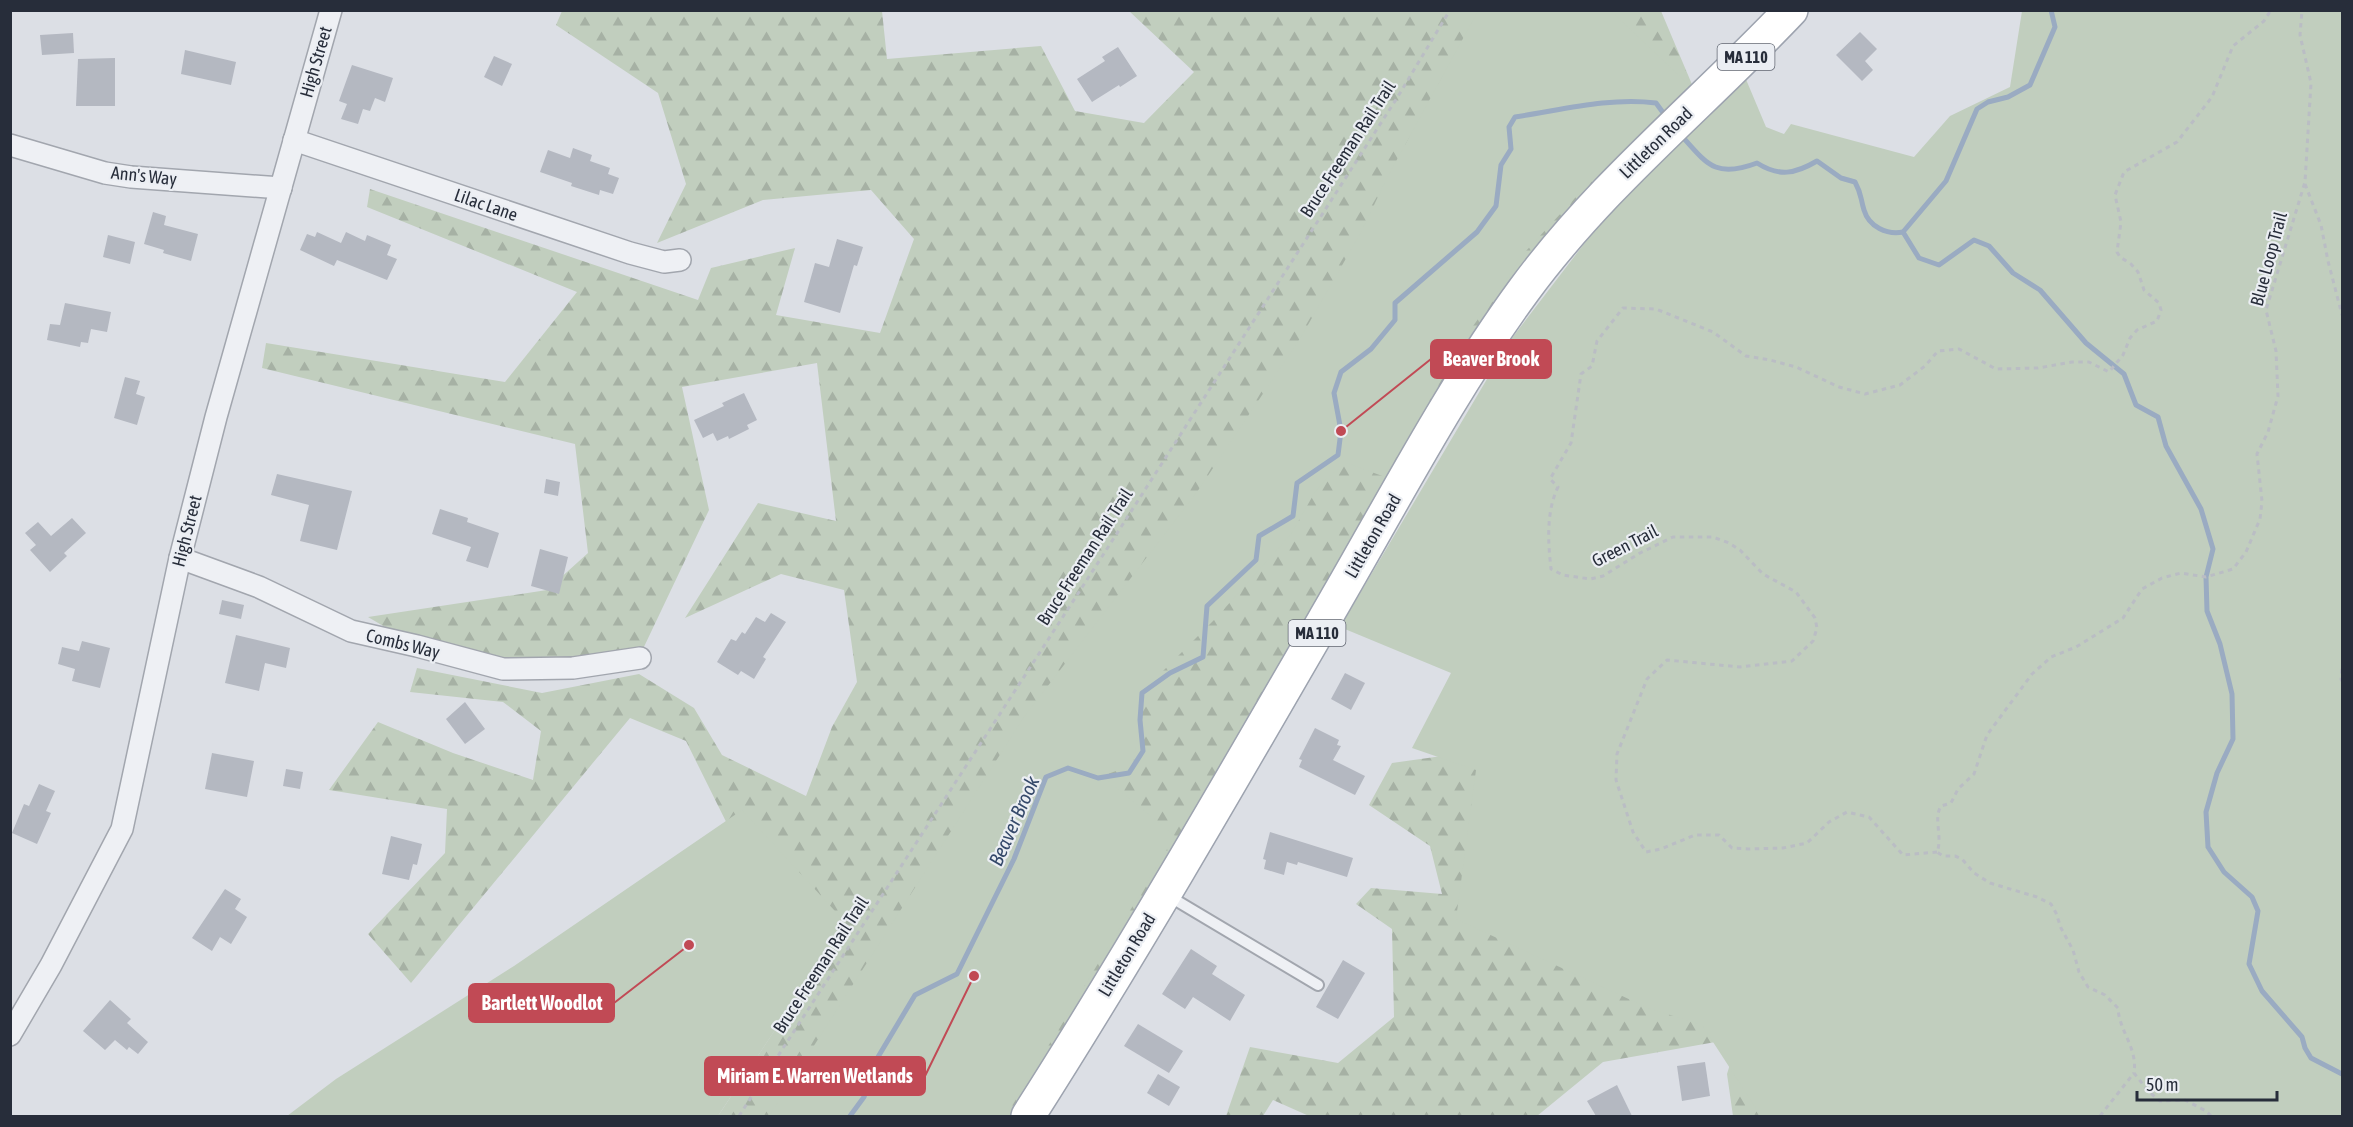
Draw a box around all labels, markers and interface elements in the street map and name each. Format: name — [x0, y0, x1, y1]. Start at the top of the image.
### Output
street label: High Street — [295, 24, 336, 100]
road number: MA 110 — [1718, 44, 1774, 70]
street label: Bruce Freeman Rail Trail — [1296, 76, 1400, 221]
street label: Littleton Road — [1615, 103, 1696, 183]
street label: Ann's Way — [110, 162, 178, 189]
street label: Lilac Lane — [452, 184, 521, 225]
street label: Blue Loop Trail — [2246, 209, 2291, 308]
callout: Beaver Brook — [1431, 340, 1551, 378]
text: Beaver Brook — [1443, 347, 1539, 370]
street label: Bruce Freeman Rail Trail — [1033, 484, 1137, 629]
street label: Littleton Road — [1340, 490, 1405, 581]
street label: High Street — [167, 493, 206, 569]
street label: Green Trail — [1588, 520, 1662, 571]
road number: MA 110 — [1288, 620, 1346, 646]
street label: Combs Way — [364, 624, 442, 663]
water label: Beaver Brook — [984, 772, 1044, 869]
street label: Bruce Freeman Rail Trail — [769, 892, 873, 1037]
street label: Littleton Road — [1094, 909, 1160, 1000]
callout: Bartlett Woodlot — [469, 984, 614, 1022]
text: Bartlett Woodlot — [481, 991, 603, 1014]
callout: Miriam E. Warren Wetlands — [705, 1057, 925, 1095]
text: Miriam E. Warren Wetlands — [717, 1064, 913, 1087]
scale bar — [2137, 1064, 2276, 1102]
text: 50 m — [2146, 1074, 2178, 1095]

